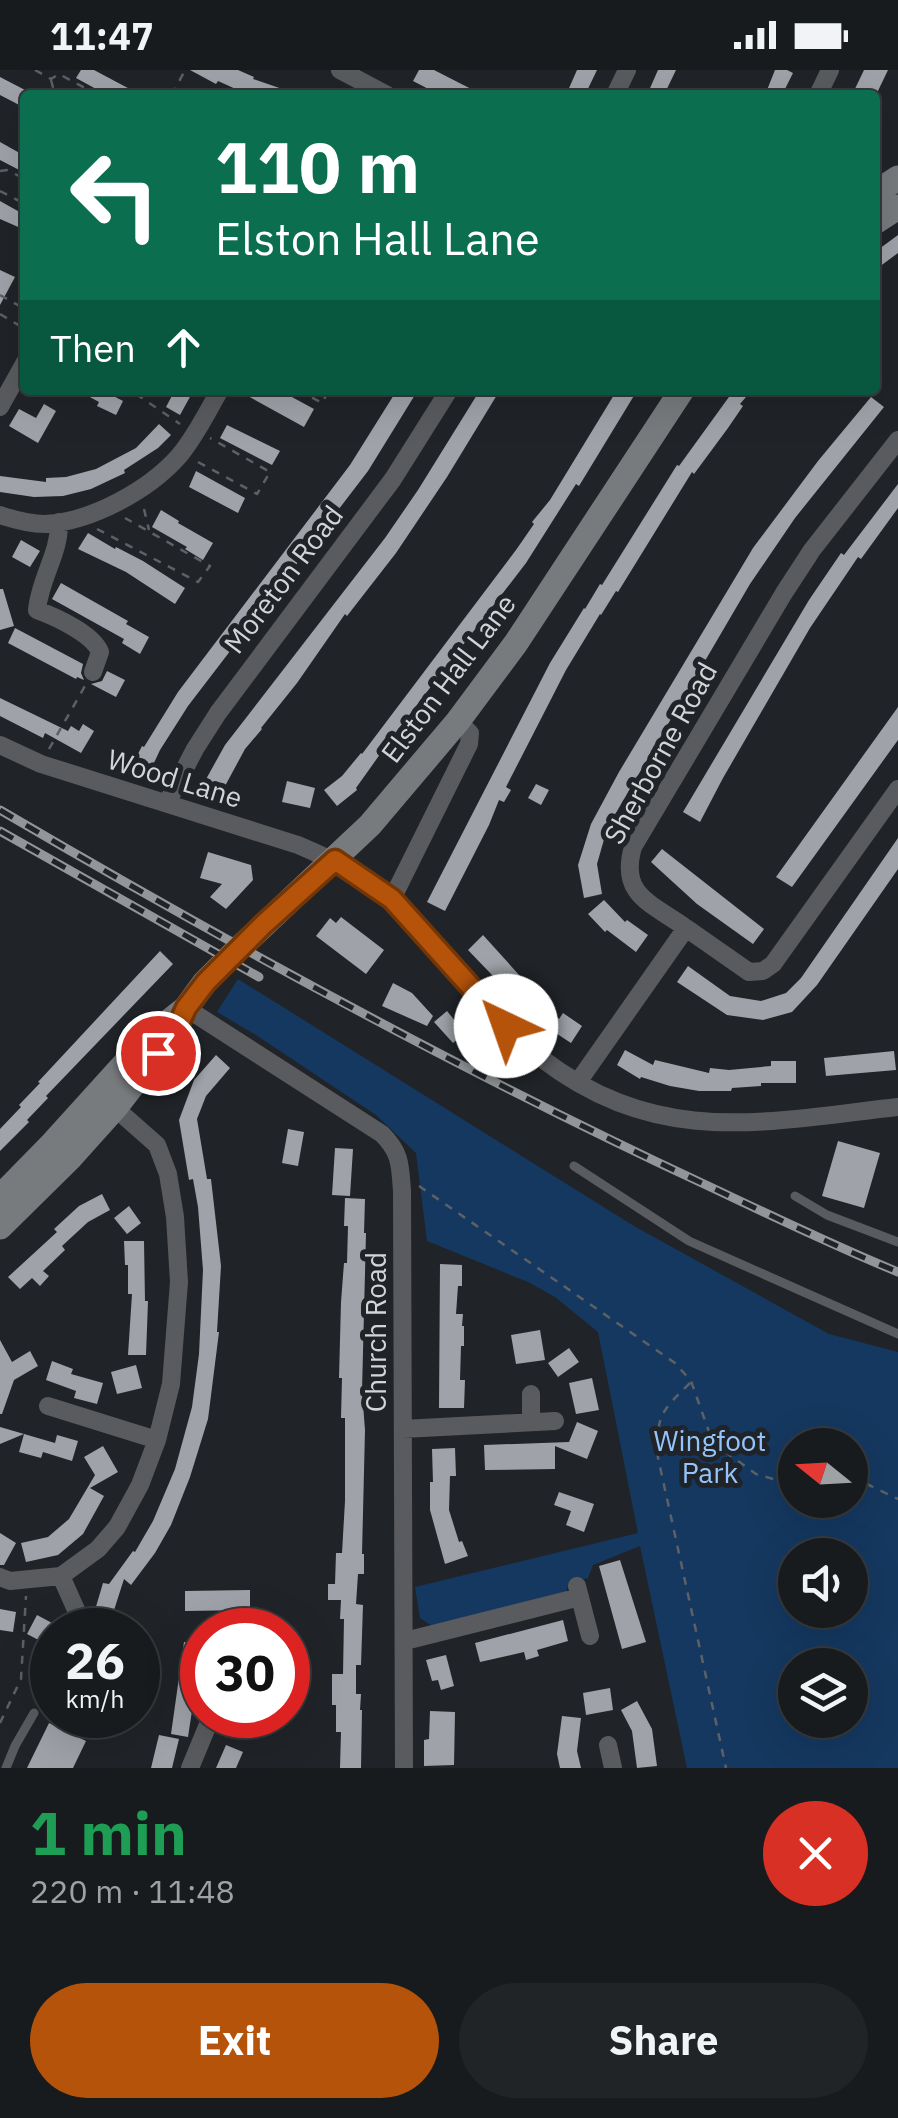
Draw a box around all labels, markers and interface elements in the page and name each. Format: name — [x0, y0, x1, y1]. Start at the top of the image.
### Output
text: 11:47 — [50, 11, 154, 60]
text: 110 m — [215, 121, 420, 212]
icon: left — [50, 130, 180, 260]
text: Elston Hall Lane — [215, 209, 540, 267]
icon: ahead — [156, 320, 211, 375]
text: Then — [50, 323, 136, 372]
street label: Moreton Road — [215, 497, 351, 661]
street label: Elston Hall Lane — [372, 586, 524, 770]
street label: Sherborne Road — [595, 656, 725, 850]
street label: Wood Lane — [103, 740, 247, 816]
position arrow — [454, 974, 558, 1078]
pin — [116, 1011, 201, 1096]
icon: arrive — [131, 1026, 186, 1081]
street label: Church Road — [357, 1252, 394, 1412]
park label: Wingfoot Park — [654, 1422, 766, 1491]
north arrow — [778, 1428, 868, 1518]
map controls — [778, 1428, 868, 1738]
button: sound — [778, 1538, 868, 1628]
speed limit sign: 30 — [180, 1608, 310, 1738]
text: 26 — [65, 1628, 125, 1693]
button: layers — [778, 1648, 868, 1738]
text: km/h — [66, 1682, 124, 1715]
text: 1 min — [30, 1793, 187, 1872]
button: close — [763, 1801, 868, 1906]
text: 220 m · 11:48 — [30, 1870, 235, 1912]
button: Exit — [30, 1983, 439, 2098]
button: Share — [459, 1983, 868, 2098]

